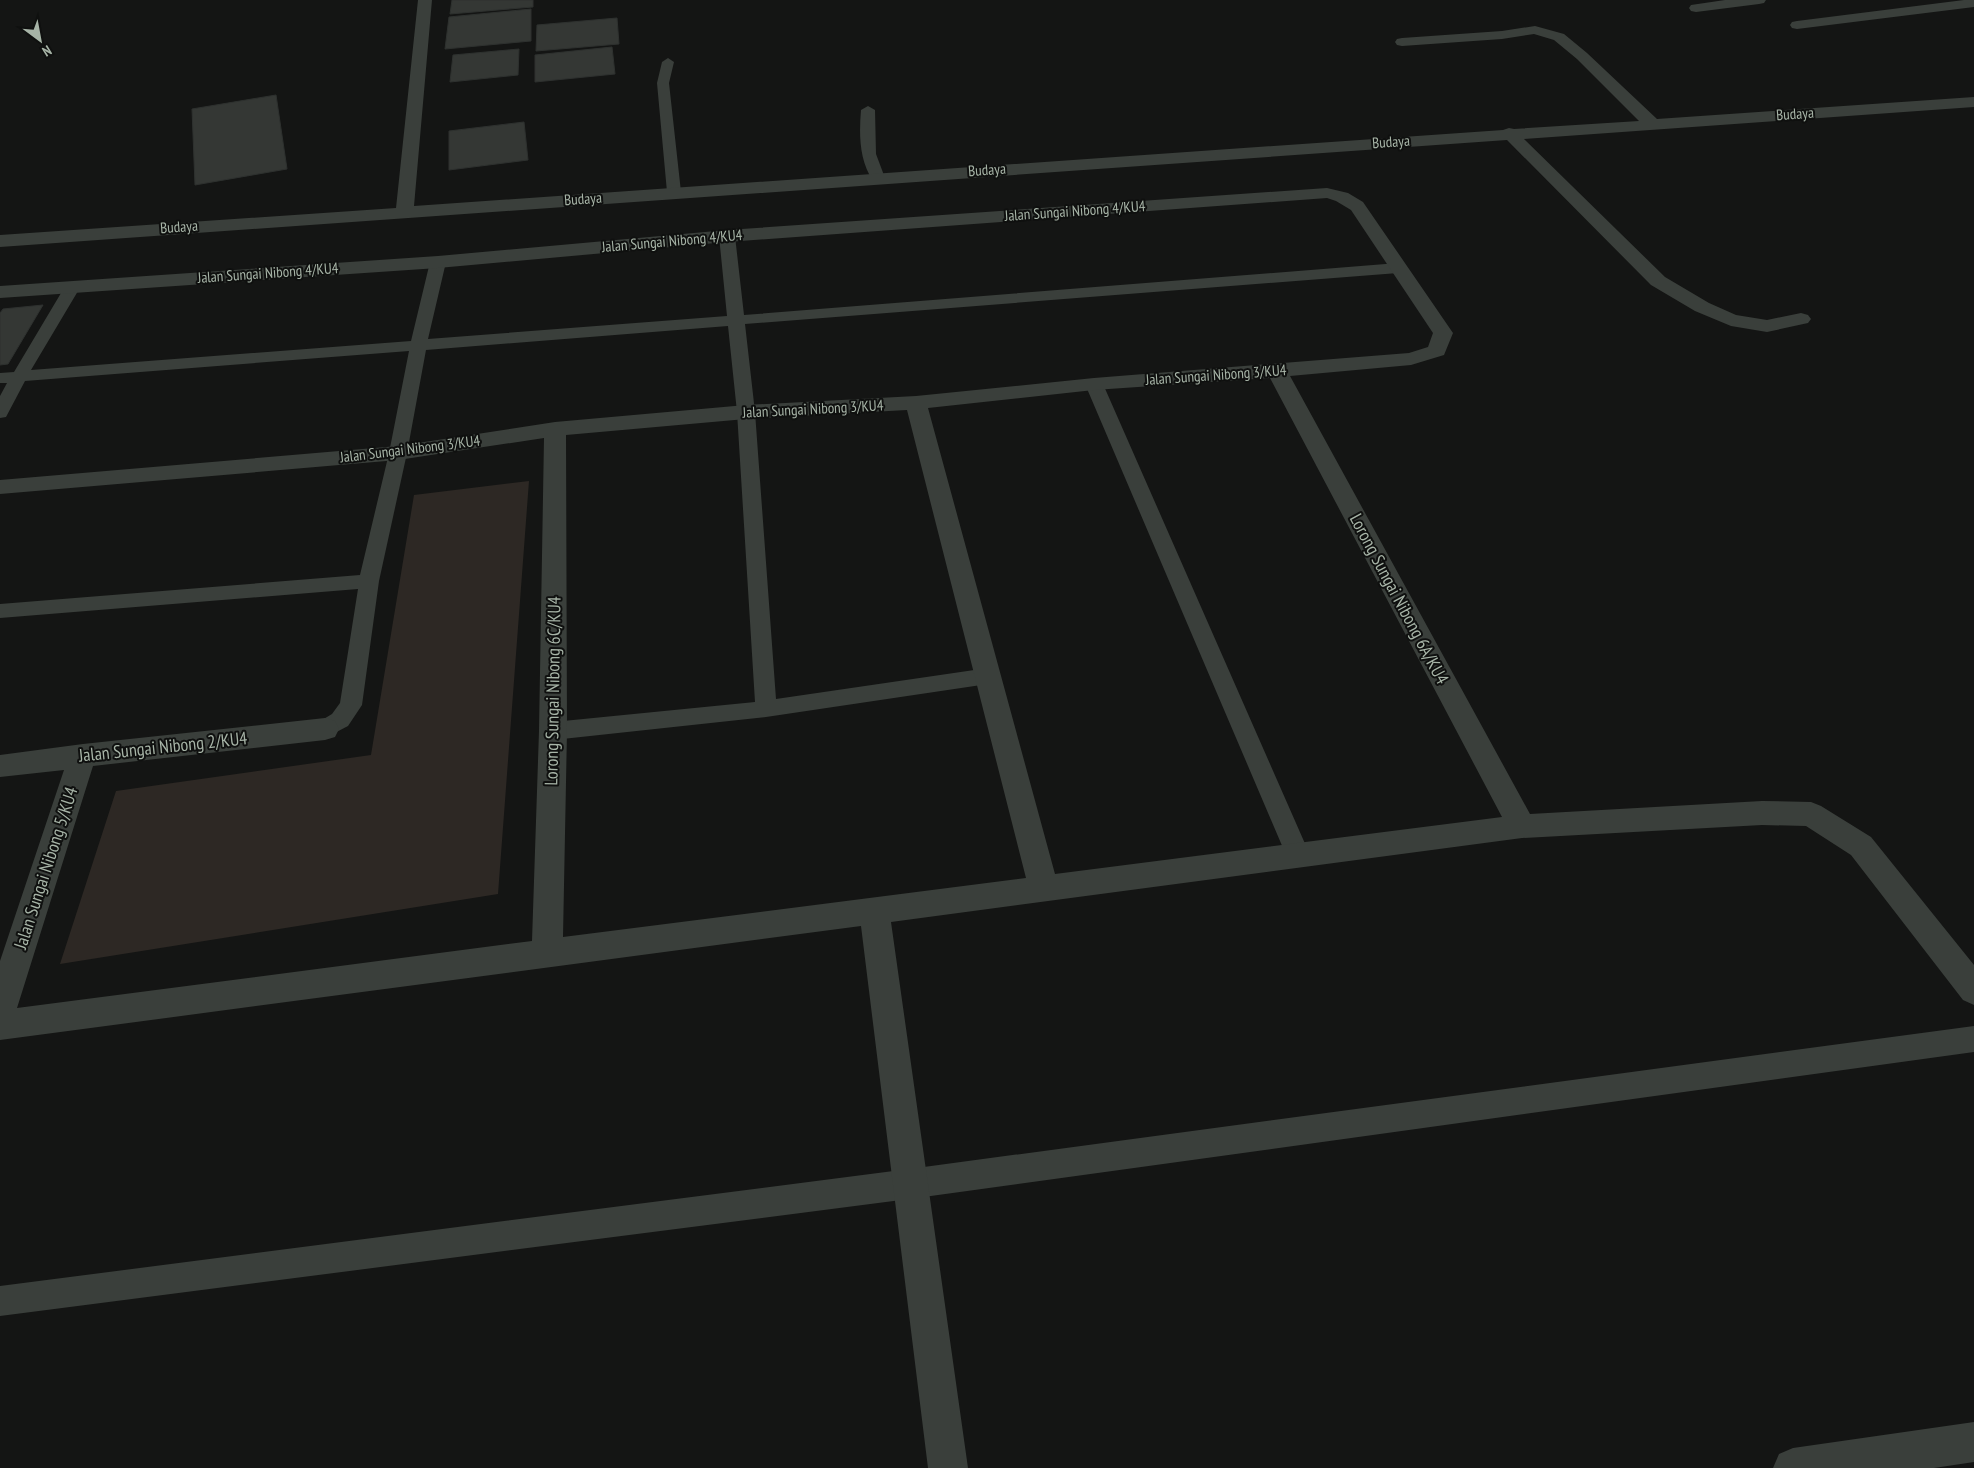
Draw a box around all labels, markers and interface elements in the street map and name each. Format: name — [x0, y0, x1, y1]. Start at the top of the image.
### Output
north arrow — [15, 15, 65, 65]
text: N — [39, 41, 55, 61]
street label: Budaya — [1775, 103, 1814, 124]
street label: Budaya — [1371, 131, 1410, 152]
street label: Budaya — [967, 159, 1006, 180]
street label: Budaya — [563, 188, 602, 209]
street label: Jalan Sungai Nibong 4/KU4 — [1003, 196, 1146, 225]
street label: Budaya — [159, 216, 198, 237]
street label: Jalan Sungai Nibong 4/KU4 — [600, 225, 743, 256]
street label: Jalan Sungai Nibong 4/KU4 — [196, 258, 339, 287]
street label: Jalan Sungai Nibong 3/KU4 — [1144, 360, 1287, 389]
street label: Jalan Sungai Nibong 3/KU4 — [741, 395, 884, 422]
street label: Jalan Sungai Nibong 3/KU4 — [338, 430, 481, 467]
street label: Lorong Sungai Nibong 6A/KU4 — [1345, 510, 1454, 688]
street label: Lorong Sungai Nibong 6C/KU4 — [539, 596, 566, 786]
street label: Jalan Sungai Nibong 2/KU4 — [77, 726, 248, 767]
street label: Jalan Sungai Nibong 5/KU4 — [8, 784, 83, 953]

